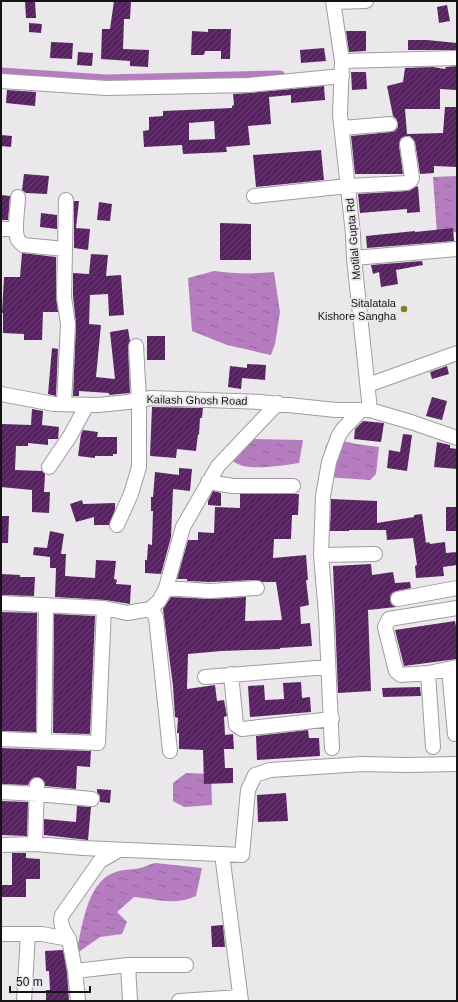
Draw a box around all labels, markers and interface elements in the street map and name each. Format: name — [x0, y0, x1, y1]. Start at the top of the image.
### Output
street label: Motilal Gupta Rd — [343, 198, 363, 280]
place label: Sitalatala Kishore Sangha — [318, 297, 397, 322]
marker: Sitalatala Kishore Sangha — [399, 304, 409, 314]
street label: Kailash Ghosh Road — [146, 393, 248, 407]
scale bar — [10, 968, 90, 994]
text: 50 m — [16, 975, 43, 989]

